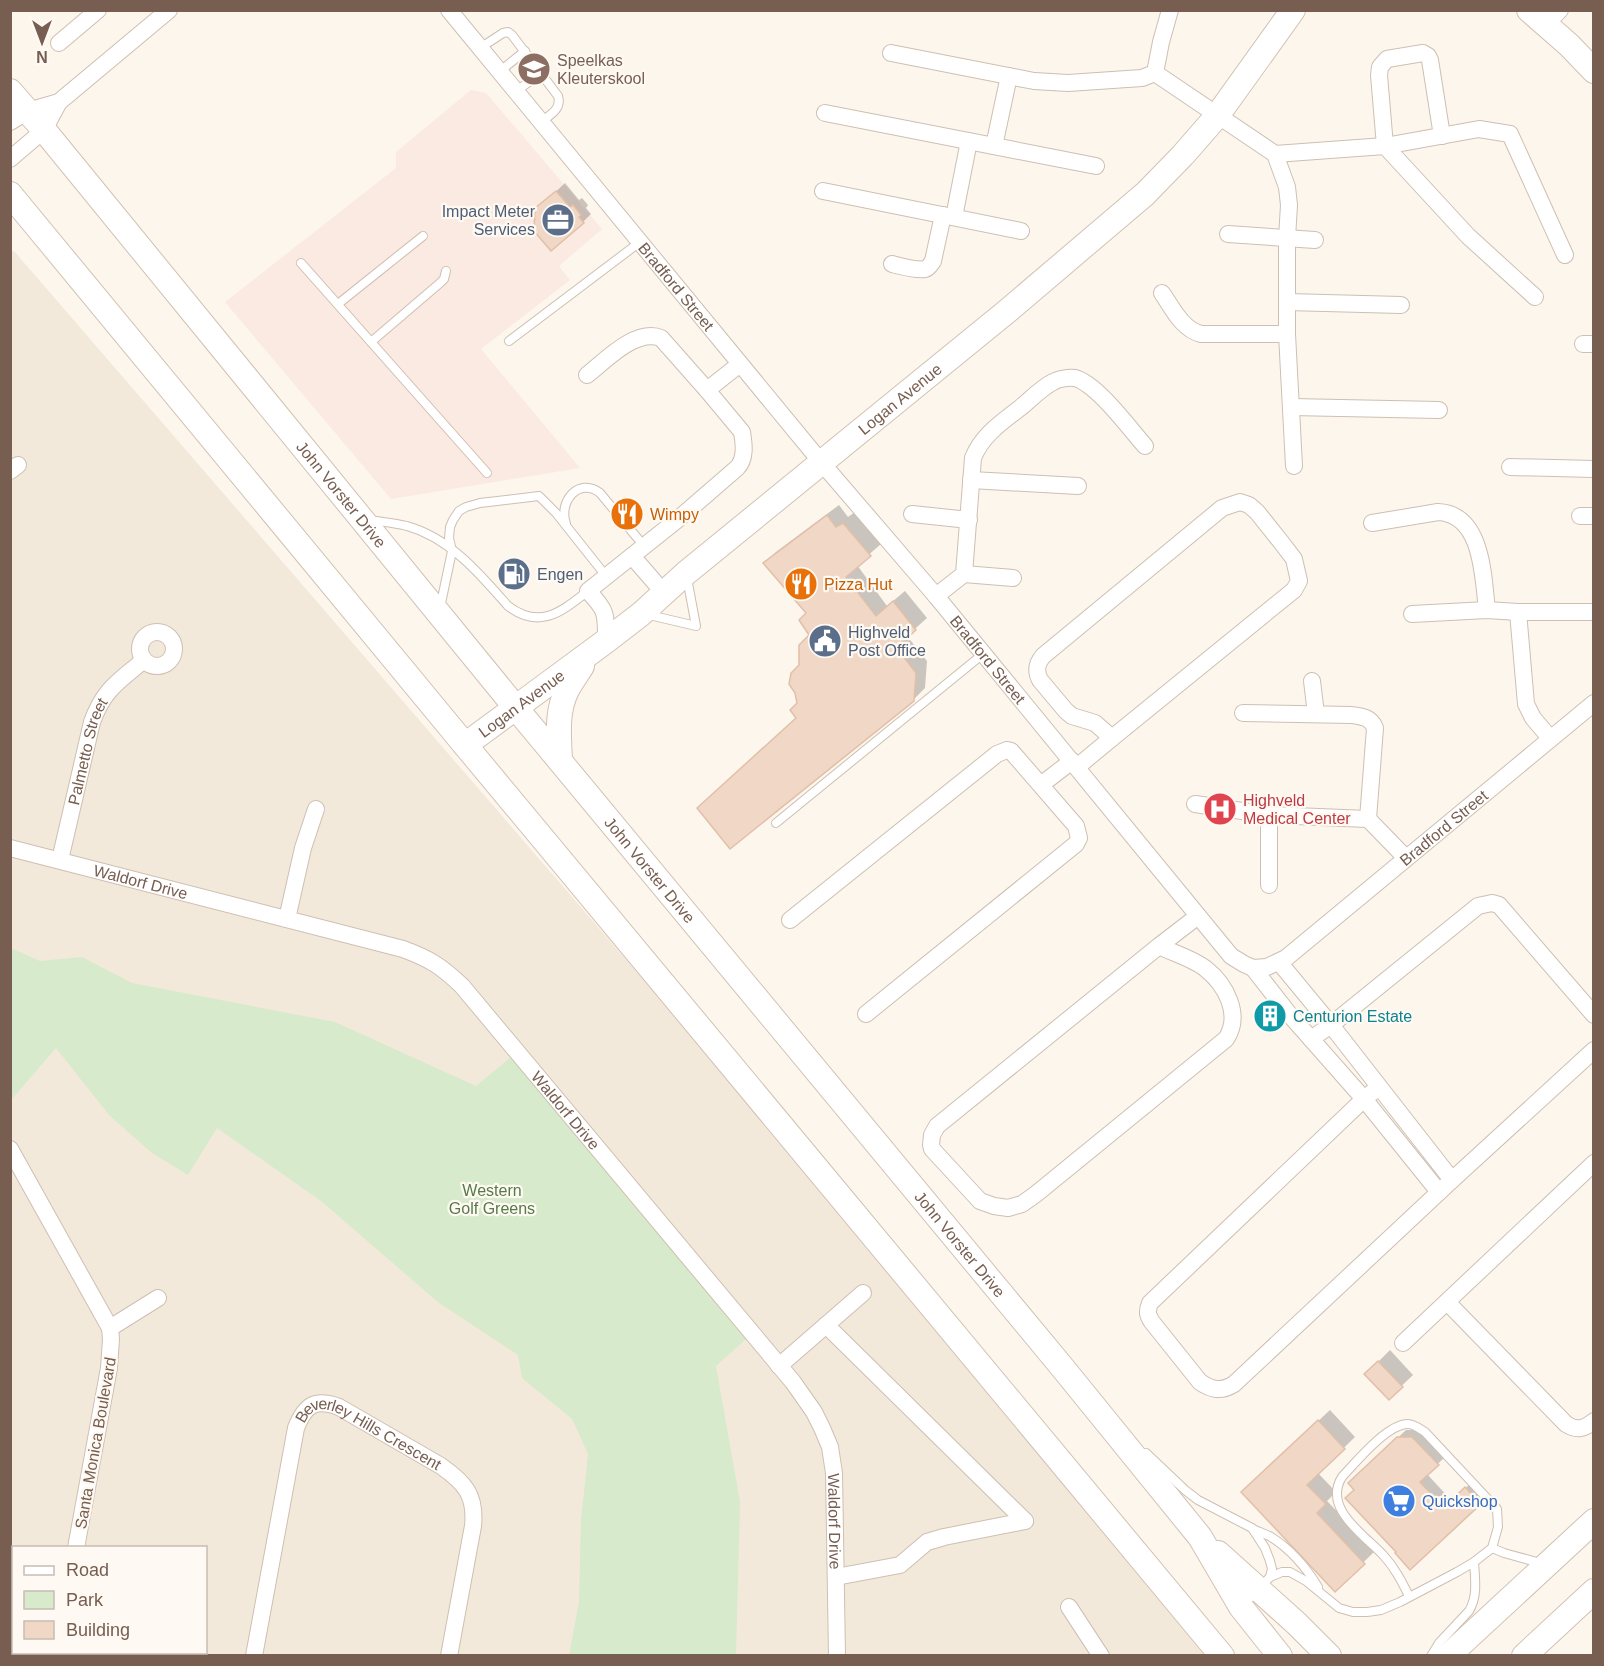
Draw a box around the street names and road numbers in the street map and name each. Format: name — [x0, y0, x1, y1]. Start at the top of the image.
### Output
street label: Bradford Street — [635, 239, 718, 334]
street label: Logan Avenue — [855, 360, 945, 438]
street label: John Vorster Drive — [293, 438, 389, 551]
street label: Bradford Street — [947, 612, 1029, 708]
street label: Logan Avenue — [475, 667, 568, 741]
street label: Palmetto Street — [65, 694, 111, 807]
street label: Bradford Street — [1397, 787, 1491, 869]
street label: John Vorster Drive — [601, 814, 698, 926]
street label: Waldorf Drive — [92, 862, 190, 902]
street label: Waldorf Drive — [528, 1068, 603, 1153]
street label: John Vorster Drive — [911, 1188, 1008, 1300]
street label: Santa Monica Boulevard — [72, 1356, 119, 1530]
street label: Beverley Hills Crescent — [292, 1395, 445, 1474]
street label: Waldorf Drive — [825, 1473, 844, 1570]

